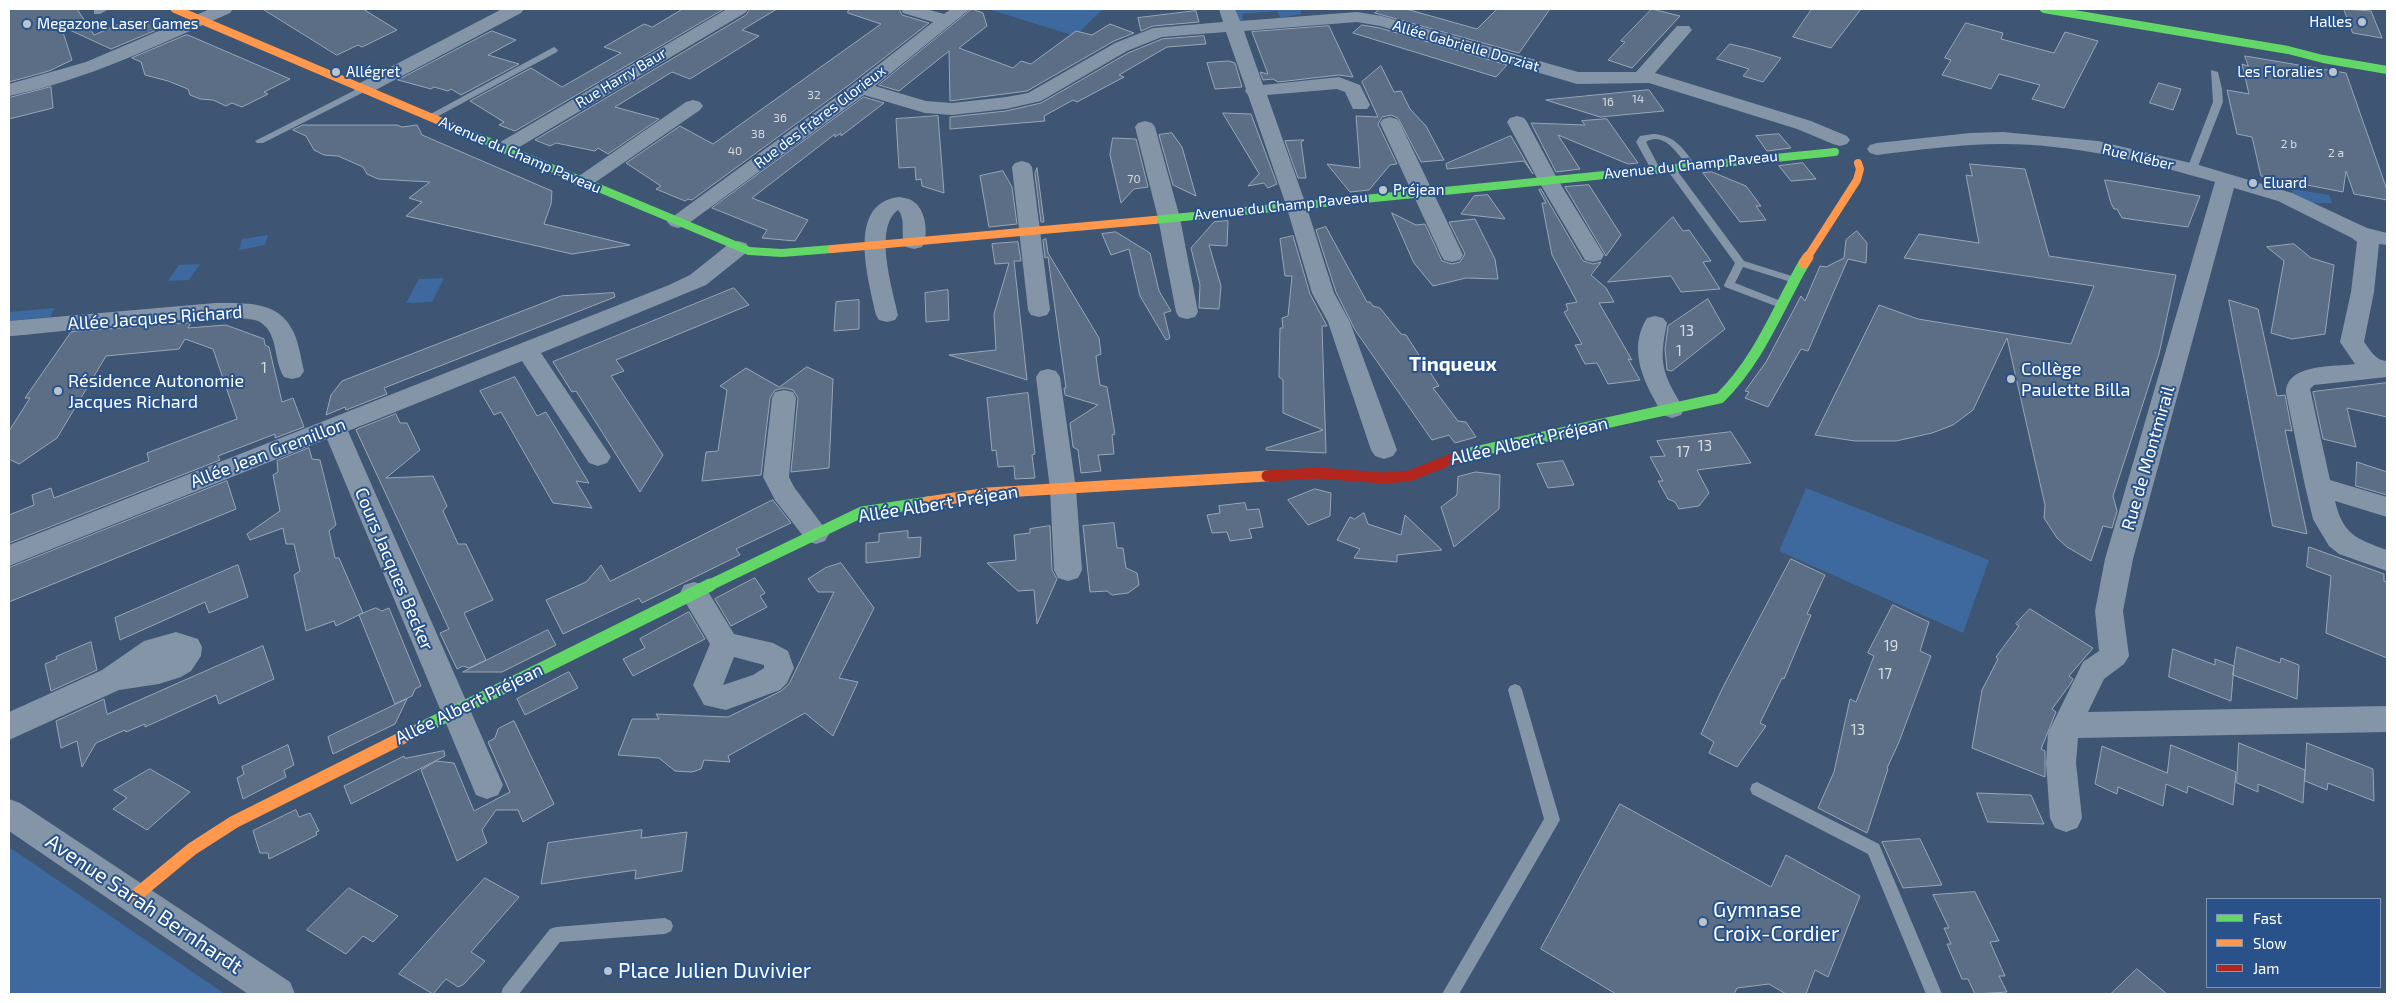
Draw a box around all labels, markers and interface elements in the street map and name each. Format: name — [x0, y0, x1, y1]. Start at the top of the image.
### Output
place label: Halles — [2309, 13, 2352, 31]
place label: Megazone Laser Games — [37, 15, 198, 33]
street label: Allée Gabrielle Dorziat — [1391, 16, 1541, 76]
marker: Halles — [2356, 16, 2368, 28]
marker: Megazone Laser Games — [21, 18, 33, 30]
street label: Rue Harry Baur — [572, 44, 670, 112]
street label: Rue des Frères Glorieux — [751, 62, 889, 172]
place label: Allégret — [346, 63, 400, 81]
place label: Les Floralies — [2237, 63, 2323, 81]
marker: Allégret — [330, 66, 342, 78]
marker: Les Floralies — [2327, 66, 2339, 78]
house number: 32 — [807, 88, 821, 102]
house number: 14 — [1632, 92, 1644, 106]
house number: 16 — [1602, 95, 1614, 109]
house number: 36 — [773, 111, 787, 125]
street label: Avenue du Champ Paveau — [436, 113, 604, 197]
house number: 38 — [751, 127, 765, 141]
house number: 2 b — [2281, 137, 2297, 151]
street label: Rue Kléber — [2100, 140, 2176, 174]
house number: 40 — [728, 144, 742, 158]
house number: 2 a — [2328, 146, 2344, 160]
street label: Avenue du Champ Paveau — [1603, 147, 1779, 183]
house number: 70 — [1127, 172, 1141, 186]
place label: Eluard — [2263, 174, 2307, 192]
marker: Eluard — [2247, 177, 2259, 189]
place label: Préjean — [1393, 181, 1444, 199]
marker: Préjean — [1377, 184, 1389, 196]
street label: Avenue du Champ Paveau — [1193, 188, 1369, 224]
street label: Allée Jacques Richard — [67, 301, 243, 335]
house number: 13 — [1680, 322, 1694, 340]
house number: 1 — [1676, 342, 1682, 360]
district label: Tinqueux — [1409, 352, 1497, 376]
place label: Collège Paulette Billa — [2021, 358, 2130, 400]
house number: 1 — [261, 359, 267, 377]
place label: Résidence Autonomie Jacques Richard — [68, 370, 244, 412]
marker: Collège Paulette Billa — [2005, 373, 2017, 385]
street label: Rue de Montmirail — [2117, 383, 2179, 533]
marker: Résidence Autonomie Jacques Richard — [52, 385, 64, 397]
street label: Allée Albert Préjean — [1448, 412, 1610, 470]
street label: Allée Jean Gremillon — [187, 413, 349, 493]
house number: 13 — [1698, 437, 1712, 455]
house number: 17 — [1676, 443, 1690, 461]
street label: Allée Albert Préjean — [857, 481, 1019, 527]
street label: Cours Jacques Becker — [350, 484, 438, 654]
house number: 19 — [1884, 637, 1898, 655]
street label: Allée Albert Préjean — [392, 659, 546, 749]
house number: 17 — [1878, 665, 1892, 683]
house number: 13 — [1851, 721, 1865, 739]
street label: Avenue Sarah Bernhardt — [41, 829, 247, 979]
place label: Gymnase Croix-Cordier — [1713, 897, 1839, 947]
legend — [2206, 898, 2381, 988]
text: Fast — [2253, 909, 2282, 927]
marker: Gymnase Croix-Cordier — [1697, 916, 1709, 928]
text: Slow — [2253, 934, 2287, 952]
place label: Place Julien Duvivier — [618, 958, 811, 984]
text: Jam — [2253, 959, 2279, 977]
marker: Place Julien Duvivier — [602, 965, 614, 977]

